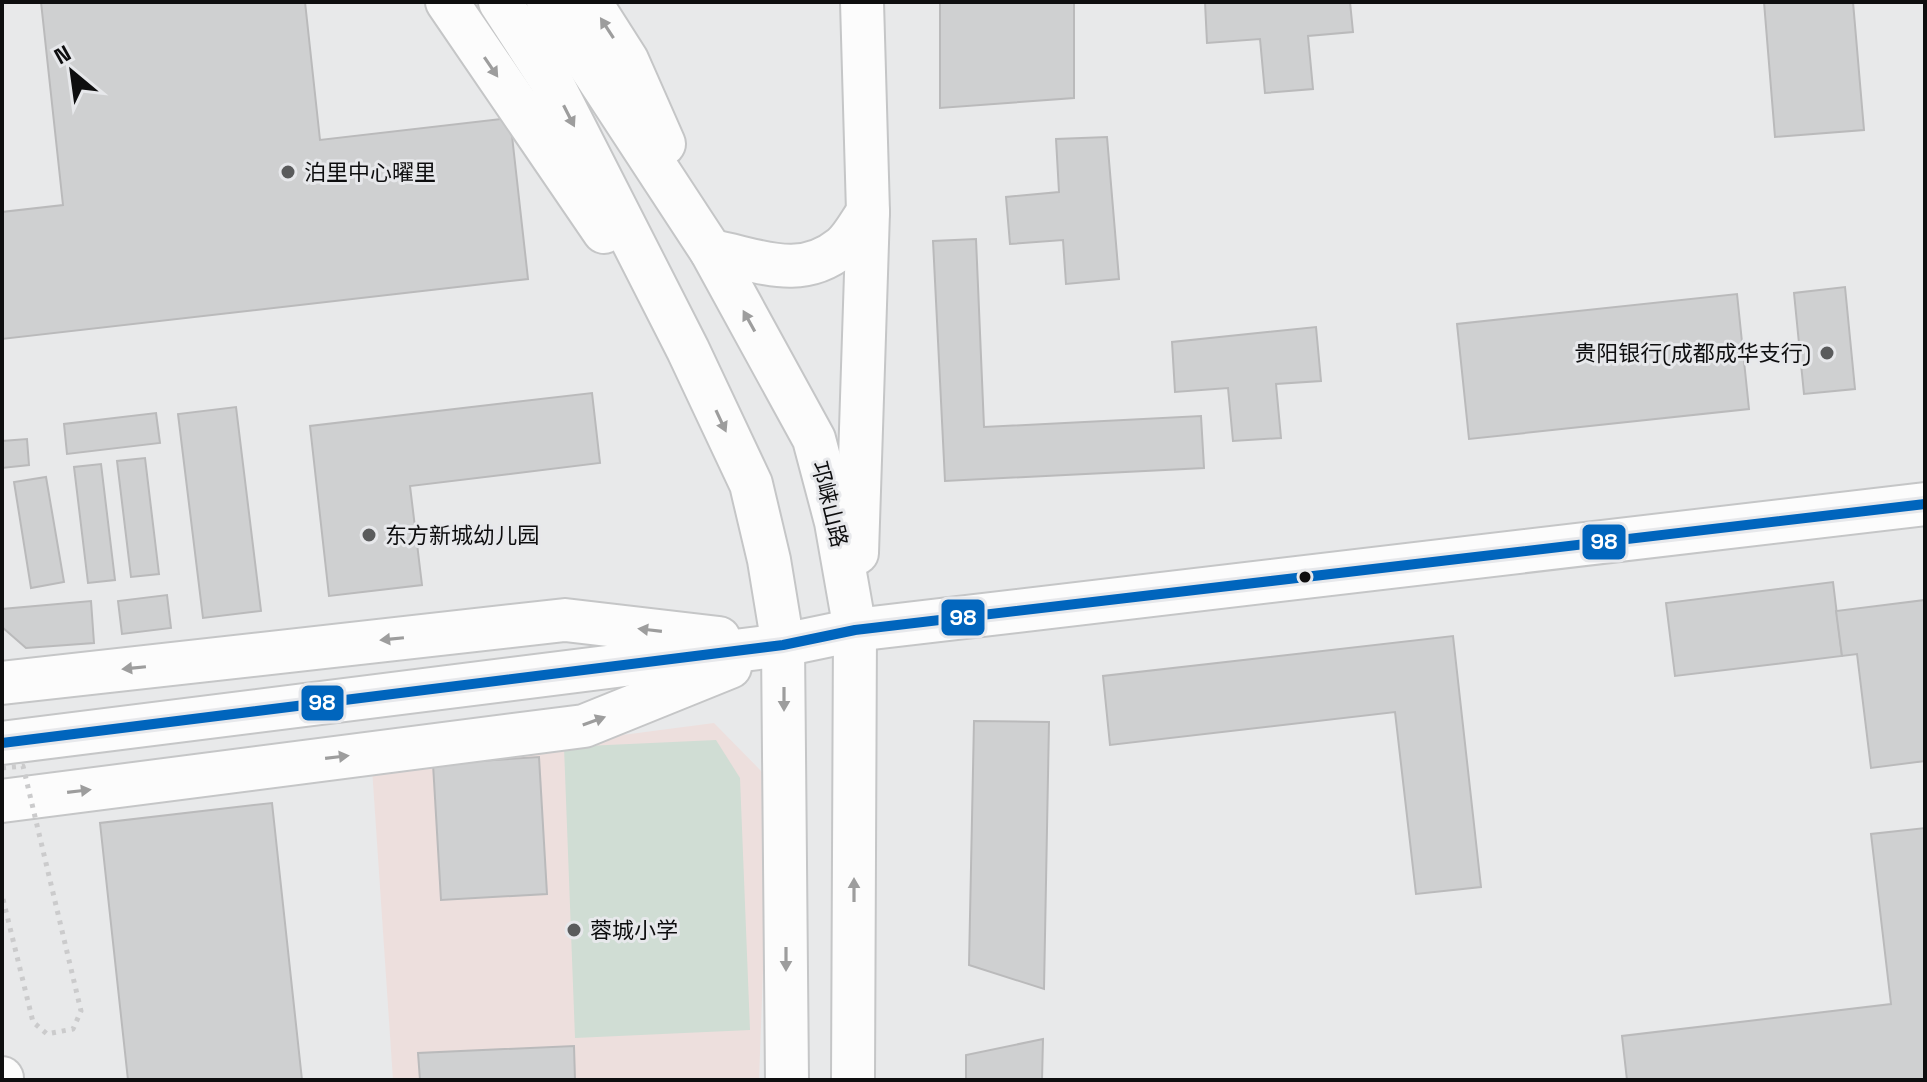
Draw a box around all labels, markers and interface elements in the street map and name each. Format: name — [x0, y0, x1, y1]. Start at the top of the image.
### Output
one-way arrow — [600, 18, 615, 39]
north arrow — [32, 32, 112, 112]
text: N — [49, 39, 76, 70]
one-way arrow — [483, 56, 498, 77]
one-way arrow — [562, 105, 576, 128]
place label: 泊里中心曜里 — [304, 158, 436, 186]
marker: 泊里中心曜里 — [279, 163, 297, 181]
one-way arrow — [742, 310, 756, 333]
place label: 贵阳银行(成都成华支行) — [1574, 339, 1811, 367]
marker: 贵阳银行(成都成华支行) — [1818, 344, 1836, 362]
one-way arrow — [714, 409, 728, 432]
street label: 邛崃山路 — [806, 458, 854, 550]
place label: 东方新城幼儿园 — [385, 521, 539, 549]
line badge: 98 — [1581, 523, 1627, 561]
marker: 东方新城幼儿园 — [360, 526, 378, 544]
text: 98 — [1591, 527, 1617, 555]
unlabelled marker — [1297, 569, 1313, 585]
line badge: 98 — [940, 598, 986, 637]
text: 98 — [950, 603, 976, 631]
one-way arrow — [637, 623, 662, 636]
one-way arrow — [379, 632, 404, 645]
one-way arrow — [121, 661, 146, 674]
line badge: 98 — [300, 684, 345, 722]
one-way arrow — [778, 687, 790, 712]
text: 98 — [309, 688, 335, 716]
one-way arrow — [582, 714, 606, 727]
one-way arrow — [325, 751, 350, 764]
one-way arrow — [67, 784, 92, 797]
one-way arrow — [848, 877, 860, 902]
place label: 蓉城小学 — [590, 916, 678, 944]
marker: 蓉城小学 — [565, 921, 583, 939]
one-way arrow — [780, 947, 792, 972]

